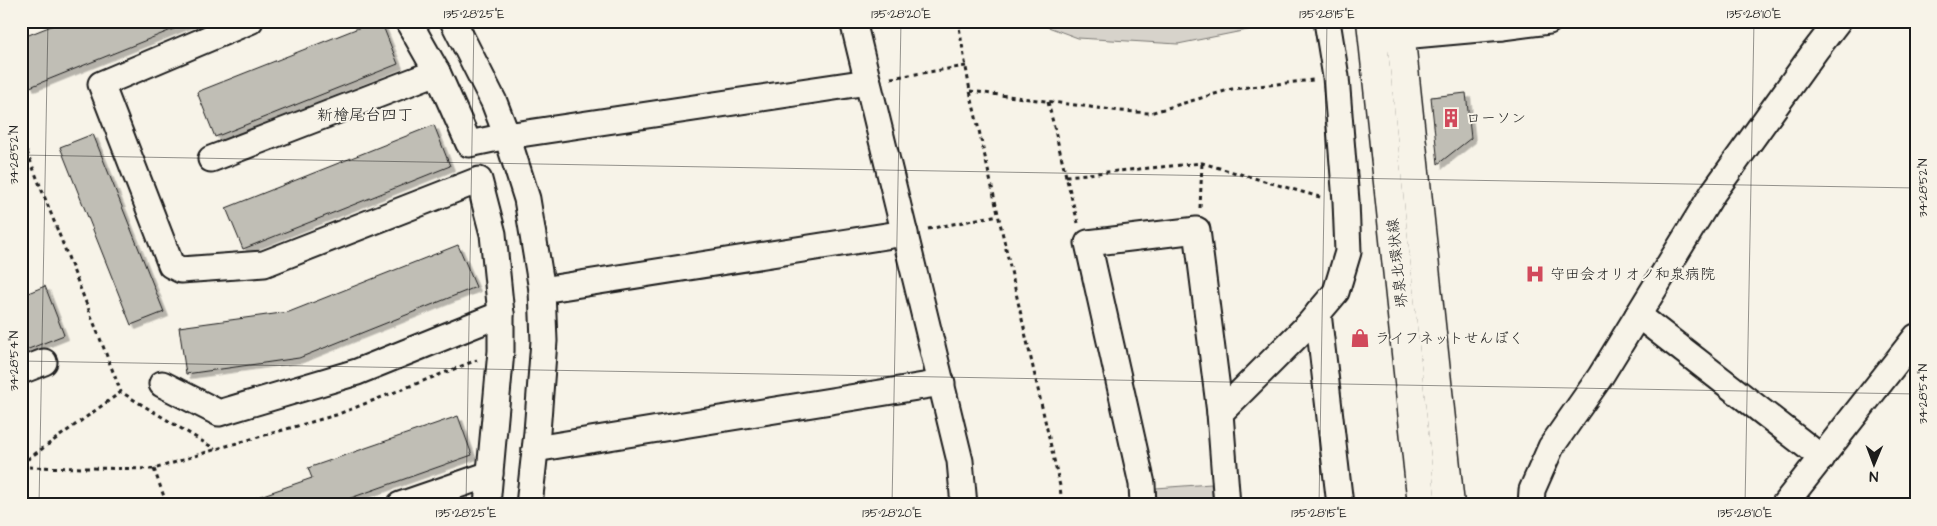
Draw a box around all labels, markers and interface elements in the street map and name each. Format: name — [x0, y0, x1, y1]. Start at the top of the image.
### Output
text: 135°28'25"E — [444, 6, 504, 23]
text: 135°28'20"E — [871, 6, 931, 23]
text: 135°28'15"E — [1299, 6, 1355, 23]
text: 135°28'10"E — [1727, 6, 1781, 23]
district label: 新檜尾台四丁 — [317, 104, 413, 126]
building icon: ローソン — [1440, 107, 1462, 129]
place label: ローソン — [1466, 108, 1526, 129]
text: 34°28'52"N — [6, 125, 23, 185]
text: 34°28'52"N — [1915, 158, 1932, 218]
street label: 堺泉北環状線 — [1382, 217, 1413, 309]
hospital icon: 守田会オリオノ和泉病院 — [1524, 263, 1546, 285]
place label: 守田会オリオノ和泉病院 — [1550, 264, 1715, 285]
shop icon: ライフネットせんぼく — [1349, 327, 1371, 349]
place label: ライフネットせんぼく — [1375, 328, 1524, 349]
text: 34°28'54"N — [6, 330, 23, 391]
text: 34°28'54"N — [1915, 363, 1932, 424]
north arrow — [1850, 438, 1900, 488]
text: N — [1869, 466, 1878, 486]
text: 135°28'25"E — [436, 505, 496, 522]
text: 135°28'20"E — [862, 505, 922, 522]
text: 135°28'15"E — [1291, 505, 1347, 522]
text: 135°28'10"E — [1718, 505, 1772, 522]

